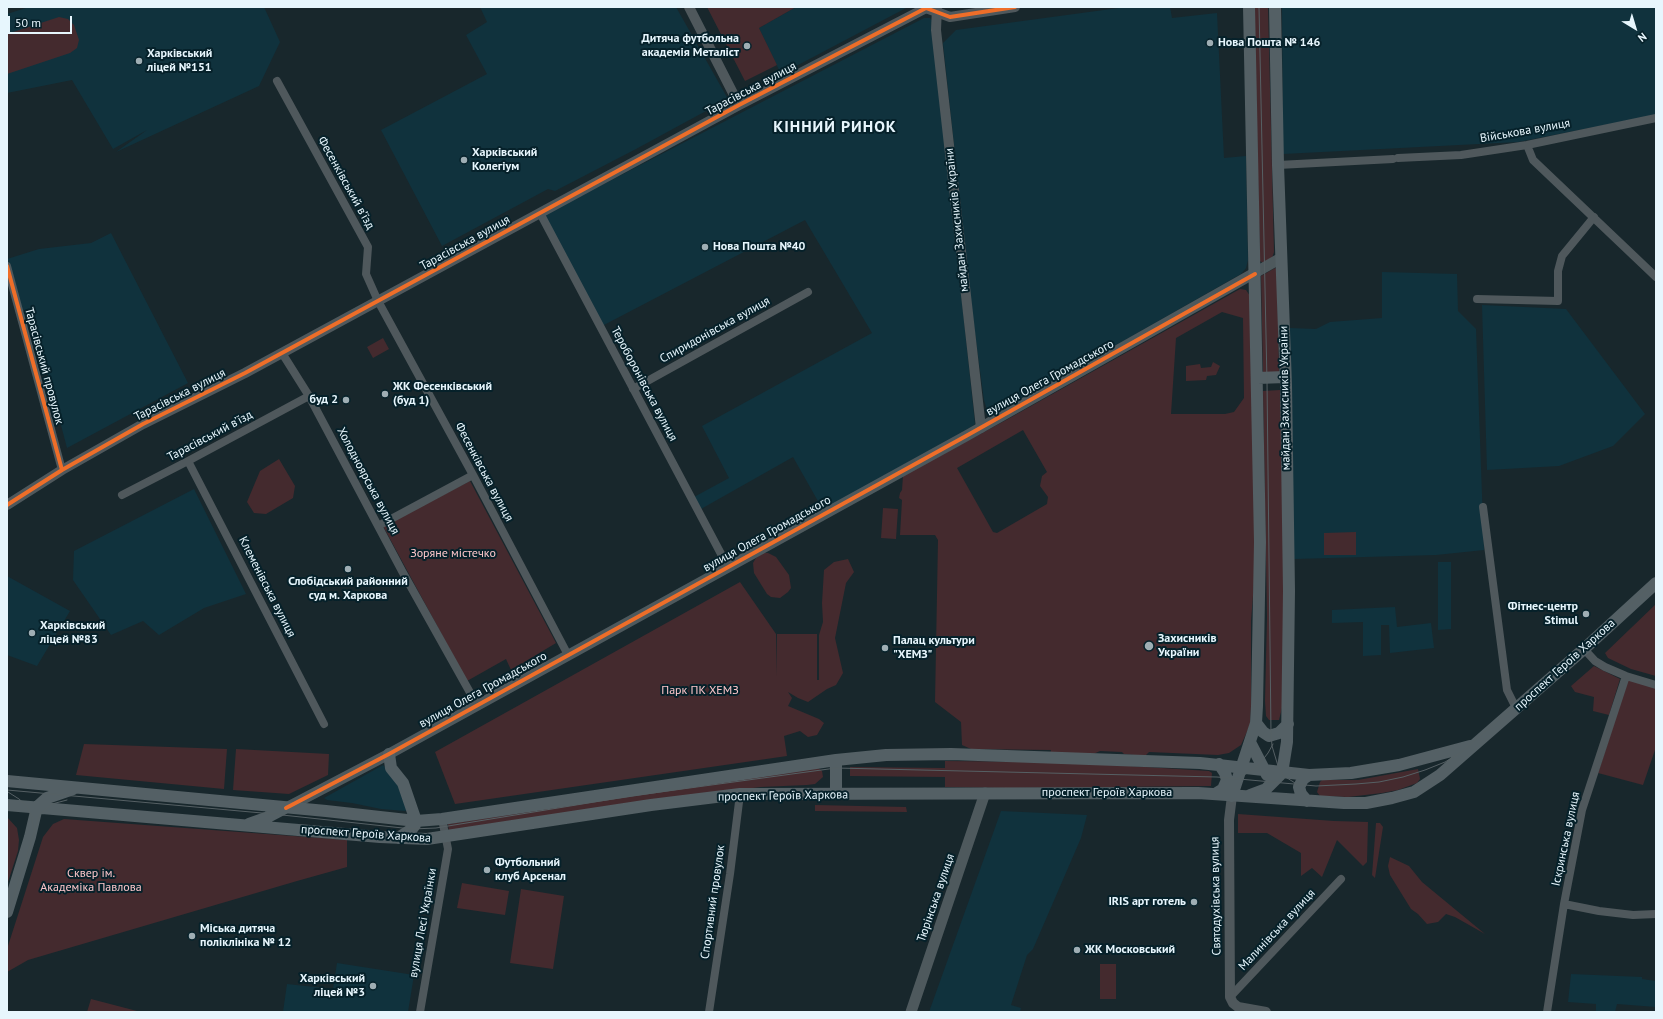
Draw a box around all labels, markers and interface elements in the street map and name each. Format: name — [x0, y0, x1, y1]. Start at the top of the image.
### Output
scale bar — [10, 8, 74, 34]
north arrow — [1615, 8, 1655, 48]
text: 50 m — [15, 15, 41, 30]
text: N — [1635, 30, 1650, 45]
place label: Дитяча футбольна академія Металіст — [641, 32, 739, 60]
place label: Нова Пошта № 146 — [1218, 36, 1320, 50]
marker: Нова Пошта № 146 — [1205, 38, 1215, 48]
marker: Дитяча футбольна академія Металіст — [742, 41, 752, 51]
place label: Харківський ліцей №151 — [147, 47, 212, 75]
marker: Харківський ліцей №151 — [134, 56, 144, 66]
street label: Тарасівська вулиця — [703, 59, 799, 119]
street label: Військова вулиця — [1479, 116, 1571, 146]
district label: КІННИЙ РИНОК — [773, 117, 897, 137]
street label: Фесенківський в’їзд — [315, 134, 377, 232]
place label: Харківський Колегіум — [472, 146, 537, 174]
street label: майдан Захисників України — [942, 147, 972, 293]
marker: Харківський Колегіум — [459, 155, 469, 165]
street label: Тарасівська вулиця — [418, 212, 512, 274]
place label: Нова Пошта №40 — [713, 240, 805, 254]
marker: Нова Пошта №40 — [700, 242, 710, 252]
street label: Спиридонівська вулиця — [657, 294, 773, 366]
street label: Тарасівський провулок — [21, 306, 67, 426]
street label: Тероборонівська вулиця — [608, 324, 680, 444]
street label: майдан Захисників України — [1277, 326, 1293, 470]
street label: вулиця Олега Громадського — [984, 337, 1116, 419]
street label: Тарасівська вулиця — [132, 366, 228, 424]
place label: ЖК Фесенківський (буд 1) — [393, 380, 492, 408]
marker: ЖК Фесенківський (буд 1) — [380, 389, 390, 399]
place label: буд 2 — [310, 393, 338, 407]
marker: буд 2 — [341, 395, 351, 405]
street label: Тарасівський в’їзд — [165, 408, 255, 464]
street label: Фесенківська вулиця — [452, 420, 516, 524]
street label: Холодноярська вулиця — [334, 425, 402, 537]
street label: вулиця Олега Громадського — [701, 493, 833, 575]
street label: Клеменівська вулиця — [235, 534, 299, 640]
park label: Зоряне містечко — [410, 547, 496, 561]
marker: Слобідський районний суд м. Харкова — [343, 564, 353, 574]
place label: Слобідський районний суд м. Харкова — [288, 575, 408, 603]
place label: Фітнес-центр Stimul — [1508, 600, 1578, 628]
marker: Фітнес-центр Stimul — [1581, 609, 1591, 619]
street label: проспект Героїв Харкова — [1512, 616, 1618, 714]
place label: Харківський ліцей №83 — [40, 619, 105, 647]
marker: Харківський ліцей №83 — [27, 628, 37, 638]
place label: Захисників України — [1158, 632, 1216, 660]
place label: Палац культури "ХЕМЗ" — [893, 634, 975, 662]
marker: Захисників України — [1143, 640, 1155, 652]
marker: Палац культури "ХЕМЗ" — [880, 643, 890, 653]
street label: вулиця Олега Громадського — [417, 649, 549, 731]
park label: Парк ПК ХЕМЗ — [661, 684, 739, 698]
street label: проспект Героїв Харкова — [1042, 786, 1172, 800]
street label: проспект Героїв Харкова — [718, 788, 848, 804]
street label: Іскринська вулиця — [1549, 790, 1583, 888]
street label: проспект Героїв Харкова — [300, 822, 432, 846]
street label: Святодухівська вулиця — [1208, 836, 1224, 956]
street label: Спортивний провулок — [698, 844, 728, 960]
street label: Тюрінська вулиця — [914, 852, 958, 944]
place label: Футбольний клуб Арсенал — [495, 856, 566, 884]
marker: Футбольний клуб Арсенал — [482, 865, 492, 875]
park label: Сквер ім. Академіка Павлова — [40, 867, 142, 895]
street label: вулиця Лесі Українки — [406, 867, 440, 979]
street label: Малинівська вулиця — [1236, 886, 1318, 974]
place label: IRIS арт готель — [1108, 895, 1186, 909]
marker: IRIS арт готель — [1189, 897, 1199, 907]
place label: Міська дитяча поліклініка № 12 — [200, 922, 291, 950]
marker: Міська дитяча поліклініка № 12 — [187, 931, 197, 941]
place label: ЖК Московський — [1085, 943, 1175, 957]
marker: ЖК Московський — [1072, 945, 1082, 955]
place label: Харківський ліцей №3 — [300, 972, 365, 1000]
marker: Харківський ліцей №3 — [368, 981, 378, 991]

